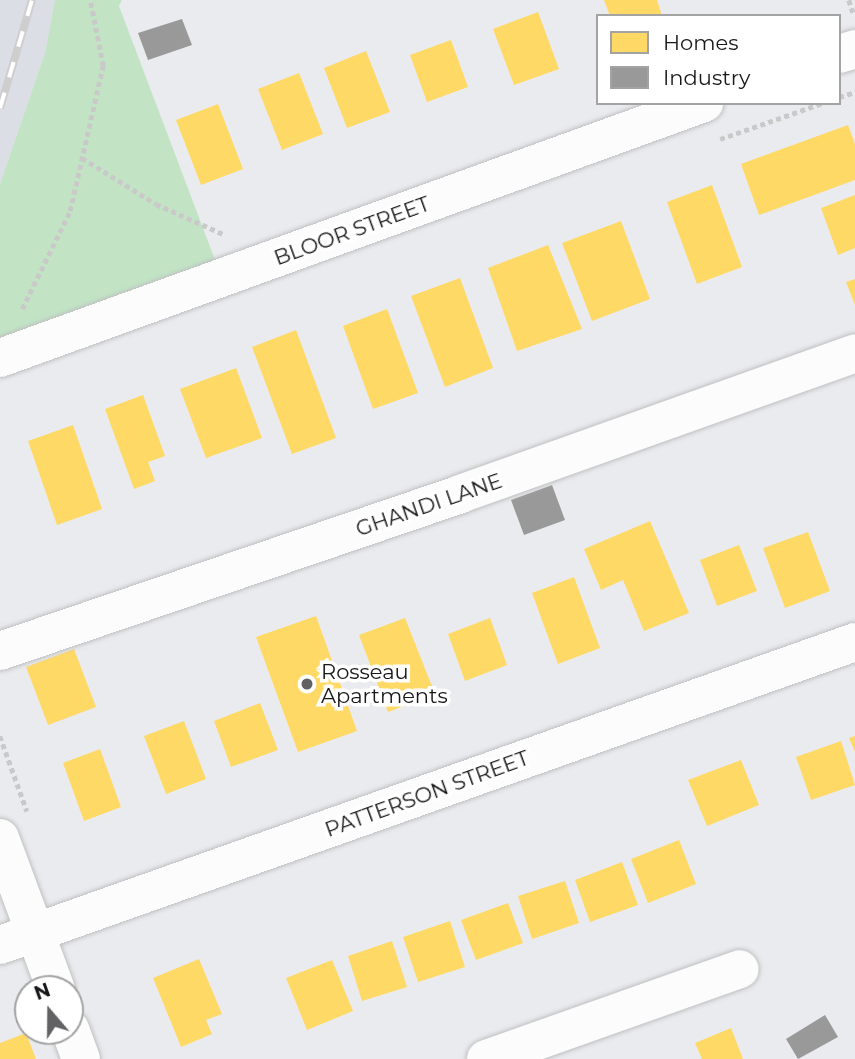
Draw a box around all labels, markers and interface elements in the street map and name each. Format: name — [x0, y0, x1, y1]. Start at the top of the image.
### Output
legend — [596, 14, 841, 105]
text: Homes — [663, 30, 738, 55]
text: Industry — [663, 65, 750, 90]
street label: BLOOR STREET — [271, 191, 433, 271]
street label: GHANDI LANE — [352, 468, 506, 542]
place label: Rosseau Apartments — [321, 659, 448, 709]
marker: Rosseau Apartments — [299, 676, 315, 692]
street label: PATTERSON STREET — [322, 745, 532, 843]
north arrow — [14, 975, 84, 1045]
text: N — [31, 978, 53, 1005]

